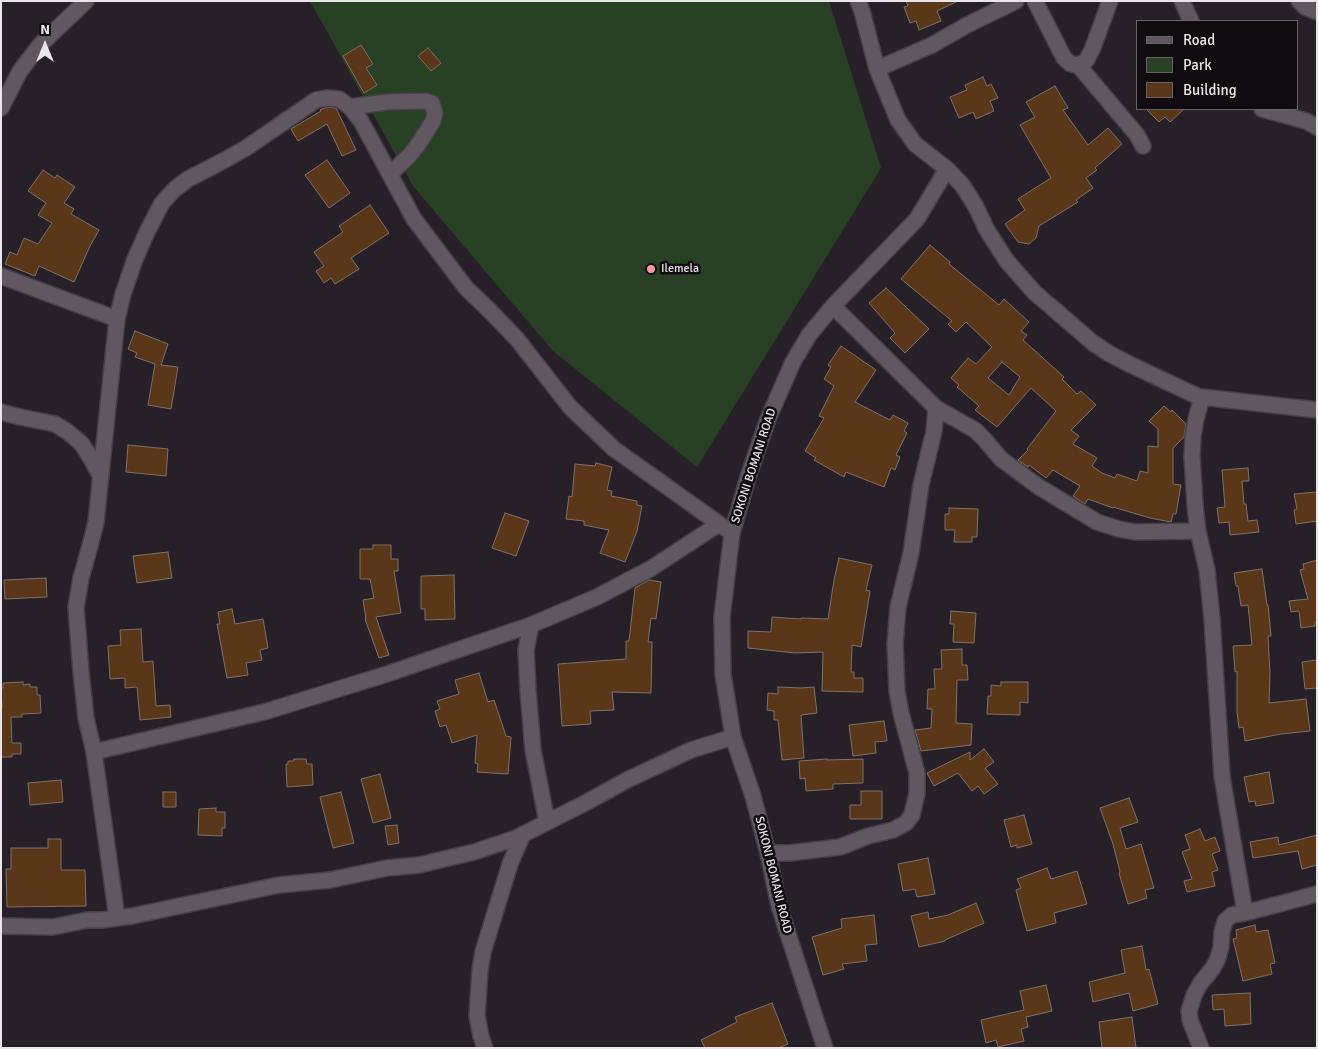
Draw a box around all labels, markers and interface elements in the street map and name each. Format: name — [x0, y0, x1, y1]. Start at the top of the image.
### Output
north arrow — [20, 20, 70, 70]
legend — [1136, 20, 1298, 110]
text: N — [40, 21, 50, 38]
text: Road — [1183, 31, 1215, 49]
text: Park — [1183, 56, 1212, 74]
text: Building — [1183, 81, 1237, 99]
place label: Ilemela — [661, 262, 699, 276]
marker: Ilemela — [645, 263, 657, 275]
street label: SOKONI BOMANI ROAD — [729, 407, 779, 525]
street label: SOKONI BOMANI ROAD — [751, 815, 795, 935]

